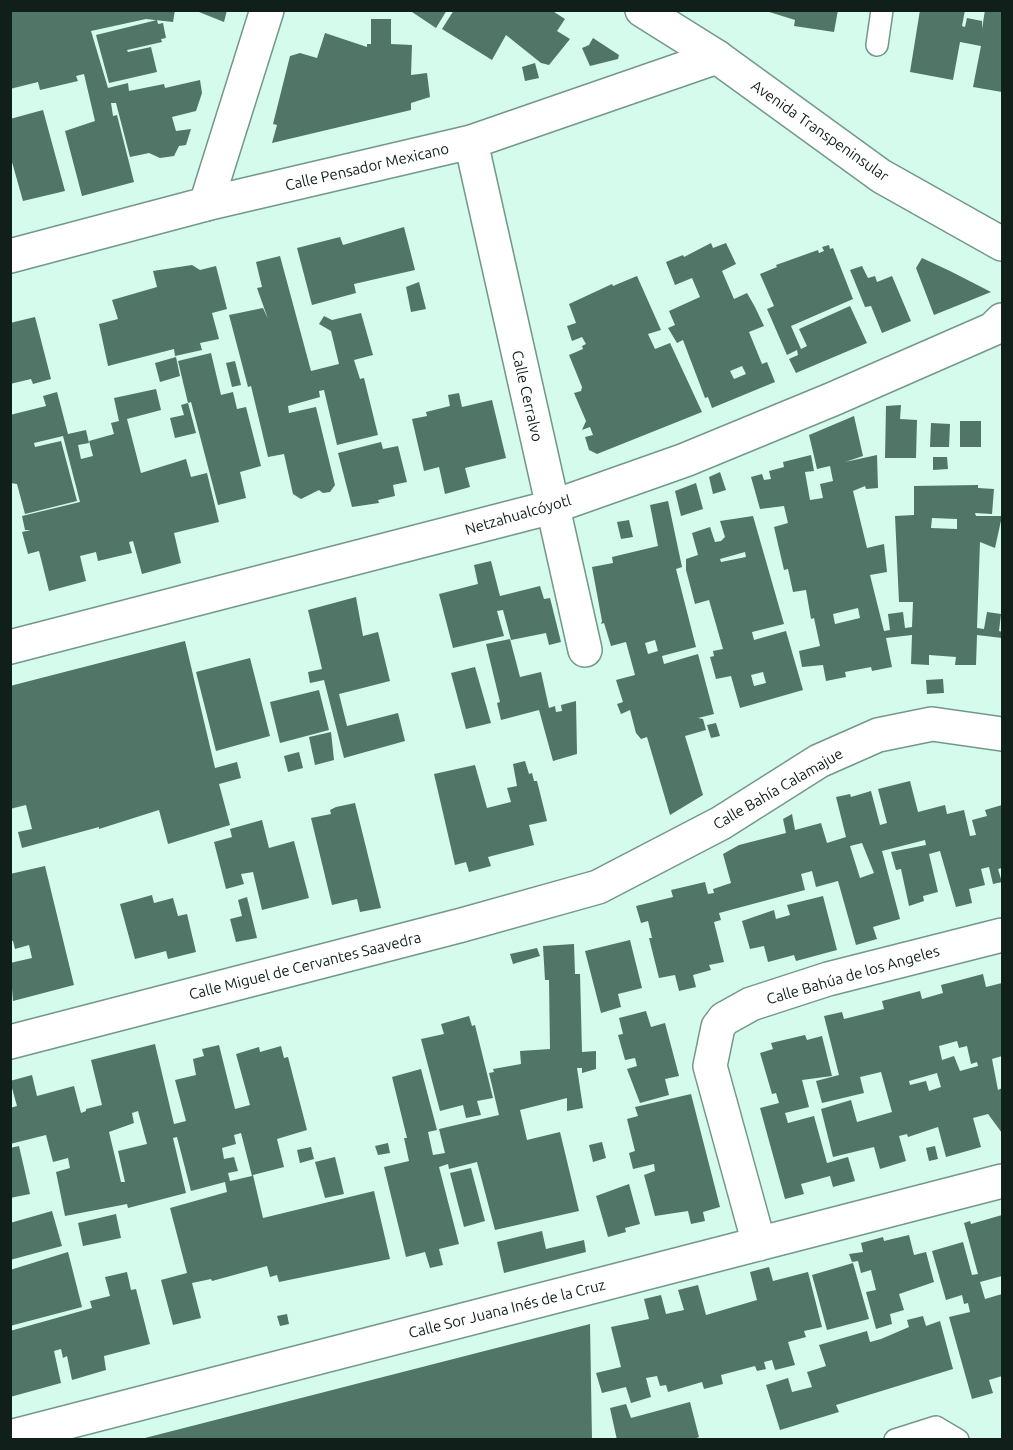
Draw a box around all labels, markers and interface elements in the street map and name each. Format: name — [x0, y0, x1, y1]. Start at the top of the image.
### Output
street label: Avenida Transpeninsular — [748, 77, 892, 185]
street label: Calle Pensador Mexicano — [283, 139, 451, 195]
street label: Calle Cerralvo — [508, 349, 546, 443]
street label: Netzahualcóyotl — [463, 491, 573, 539]
street label: Calle Bahía Calamajue — [710, 745, 846, 833]
street label: Calle Miguel de Cervantes Saavedra — [187, 928, 423, 1004]
street label: Calle Bahúa de los Angeles — [764, 942, 942, 1008]
street label: Calle Sor Juana Inés de la Cruz — [407, 1276, 607, 1342]

